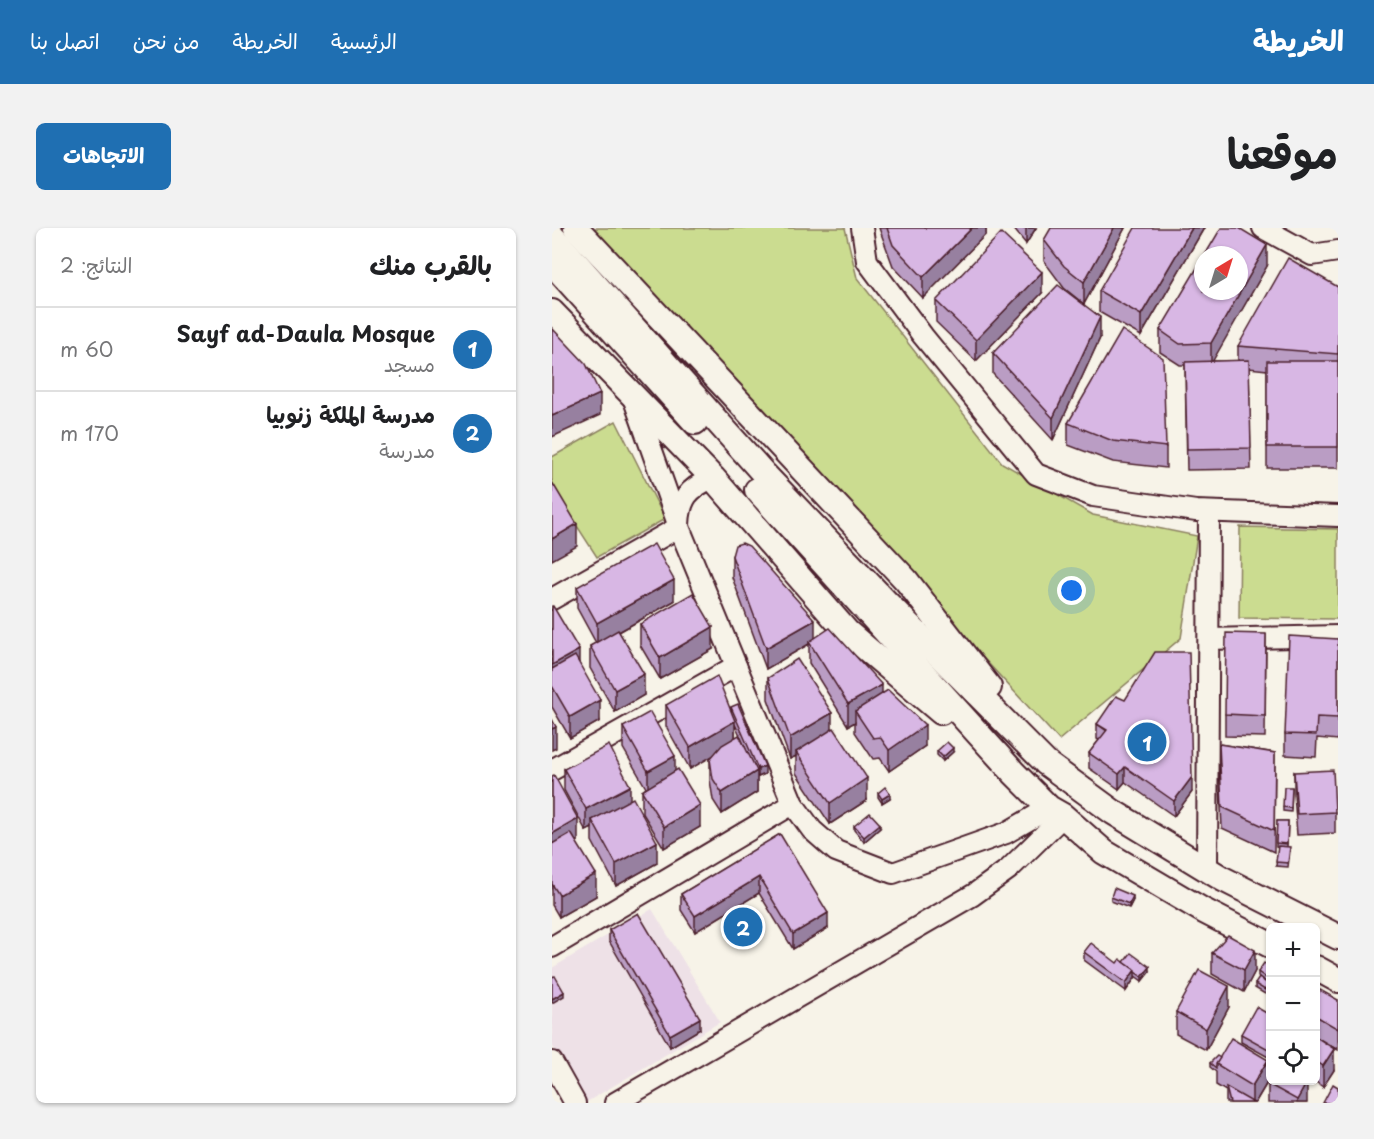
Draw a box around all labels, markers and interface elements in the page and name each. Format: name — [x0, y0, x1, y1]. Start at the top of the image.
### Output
text: الخريطة — [1253, 18, 1344, 61]
text: اتصل بنا — [30, 24, 100, 56]
text: من نحن — [133, 24, 199, 56]
text: الخريطة — [232, 24, 298, 56]
text: الرئيسية — [331, 24, 397, 56]
text: موقعنا — [1227, 120, 1338, 183]
button: الاتجاهات — [36, 123, 171, 190]
text: بالقرب منك — [370, 245, 492, 284]
north arrow — [1194, 246, 1248, 300]
text: النتائج: 2 — [60, 250, 133, 280]
text: Sayf ad-Daula Mosque — [177, 316, 435, 349]
text: 60 m — [60, 334, 113, 364]
text: 1 — [468, 334, 477, 364]
text: مسجد — [384, 349, 435, 379]
text: مدرسة الملكة زنوبيا — [266, 397, 435, 430]
text: 170 m — [60, 418, 119, 448]
text: 2 — [465, 418, 480, 448]
text: مدرسة — [379, 435, 435, 465]
your location — [1057, 576, 1086, 605]
pin: 1 — [1128, 720, 1166, 764]
pin: 2 — [724, 904, 762, 950]
map controls — [1266, 923, 1320, 1085]
button: + — [1266, 923, 1320, 977]
button: − — [1266, 977, 1320, 1031]
button: locate — [1266, 1031, 1320, 1085]

